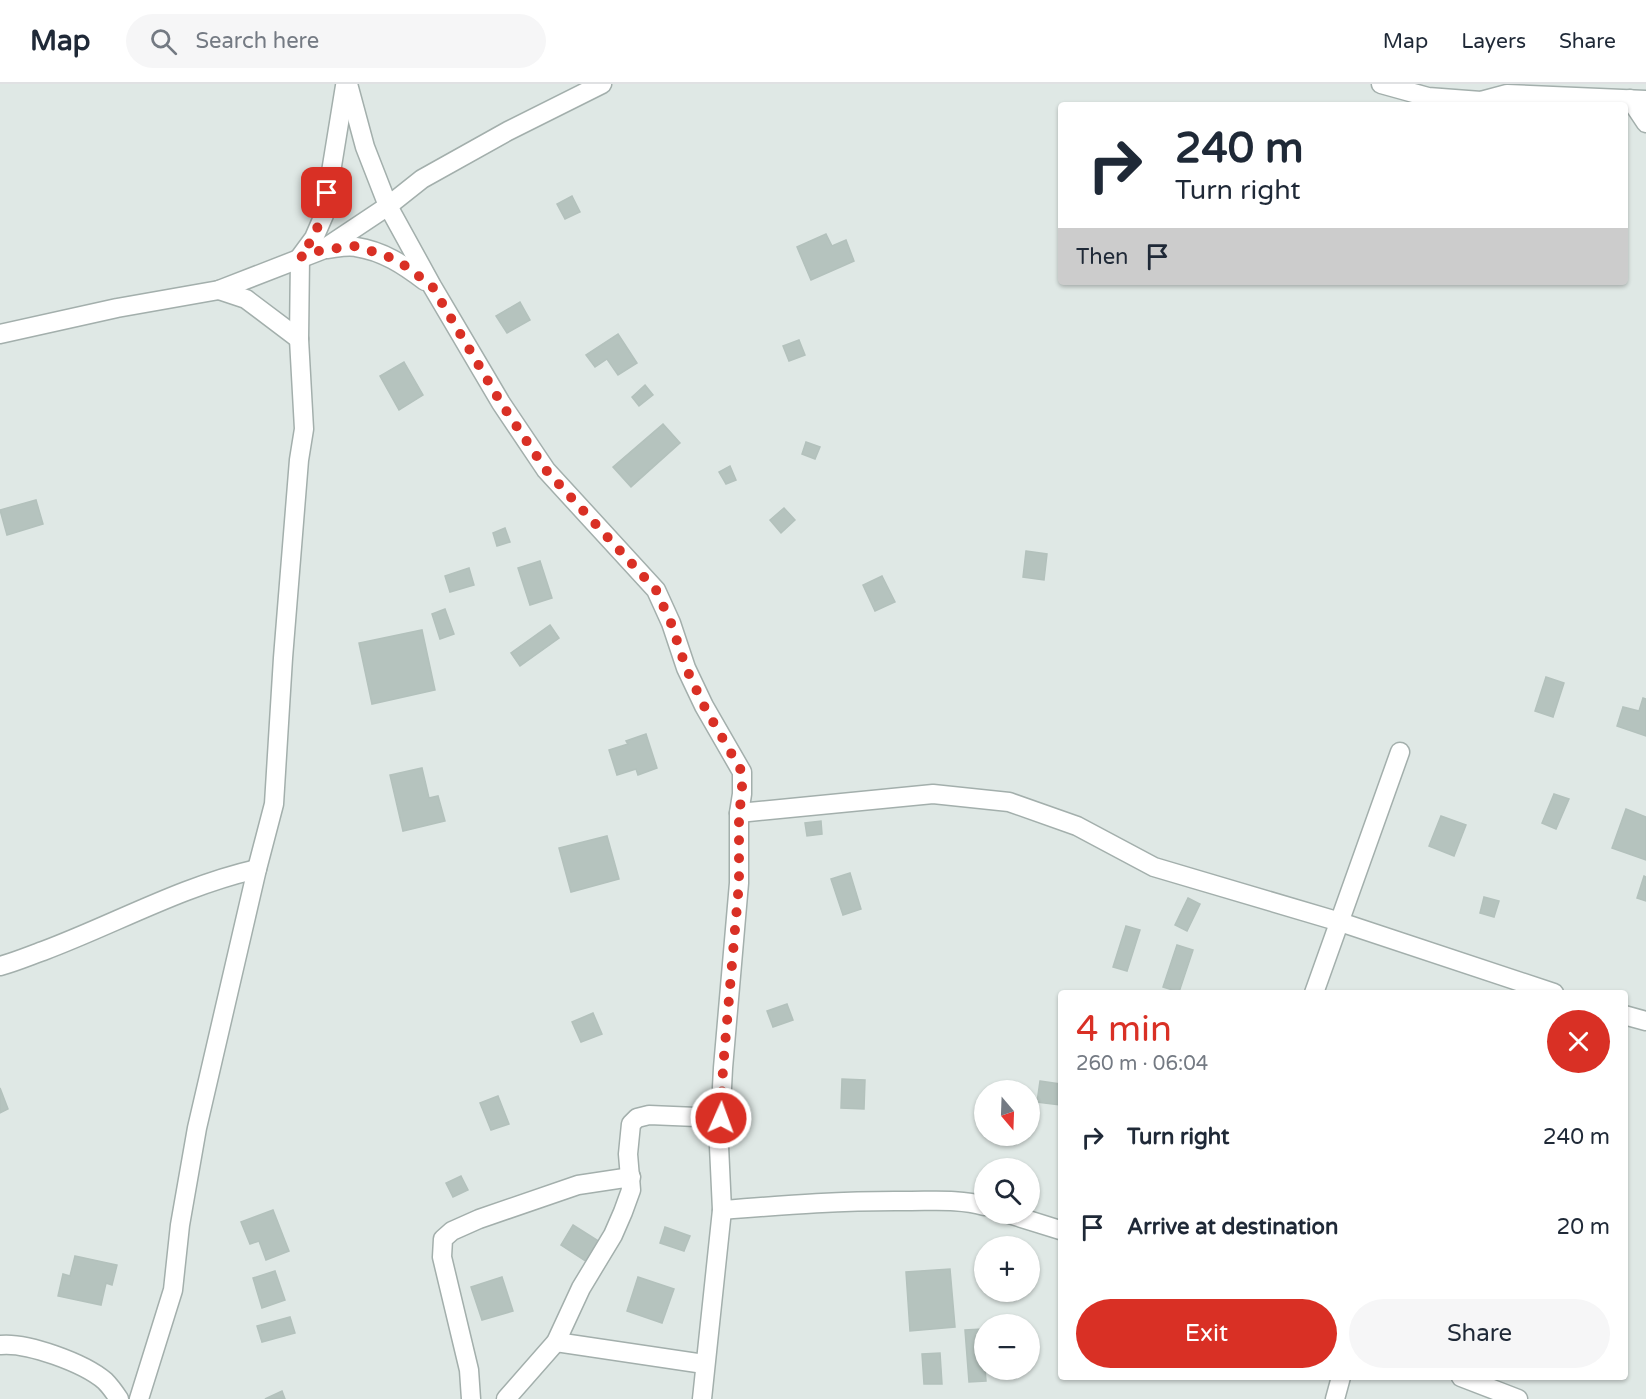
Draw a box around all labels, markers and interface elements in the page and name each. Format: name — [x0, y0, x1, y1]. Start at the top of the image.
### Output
search box — [126, 14, 546, 68]
text: Map — [30, 24, 90, 58]
icon: search — [147, 25, 180, 58]
text: Search here — [195, 28, 319, 54]
text: Map — [1383, 29, 1428, 54]
text: Layers — [1461, 29, 1526, 54]
text: Share — [1559, 29, 1616, 54]
text: 240 m — [1175, 123, 1304, 174]
icon: right — [1076, 126, 1154, 204]
pin — [301, 167, 352, 218]
text: Turn right — [1175, 174, 1301, 207]
icon: arrive — [310, 176, 343, 209]
icon: arrive — [1141, 240, 1174, 273]
text: Then — [1076, 244, 1129, 270]
text: 4 min — [1076, 1008, 1172, 1051]
button: close — [1547, 1010, 1610, 1073]
text: 260 m · 06:04 — [1076, 1052, 1208, 1076]
north arrow — [974, 1080, 1040, 1146]
map controls — [974, 1080, 1040, 1380]
position arrow — [689, 1086, 753, 1150]
icon: right — [1076, 1121, 1109, 1154]
text: Turn right — [1127, 1124, 1229, 1150]
text: 240 m — [1543, 1124, 1610, 1150]
button: search — [974, 1158, 1040, 1224]
icon: arrive — [1076, 1211, 1109, 1244]
text: Arrive at destination — [1127, 1214, 1338, 1240]
text: 20 m — [1556, 1214, 1610, 1240]
button: + — [974, 1236, 1040, 1302]
button: Exit — [1076, 1299, 1337, 1368]
button: Share — [1349, 1299, 1610, 1368]
button: − — [974, 1314, 1040, 1380]

